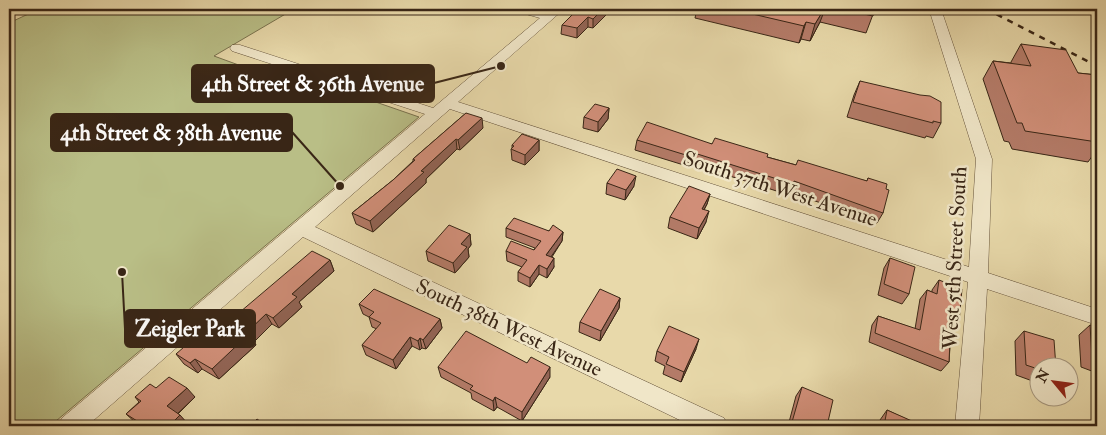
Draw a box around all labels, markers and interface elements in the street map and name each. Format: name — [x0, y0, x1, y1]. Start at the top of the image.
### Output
callout: 4th Street & 36th Avenue — [192, 65, 434, 102]
text: 4th Street & 36th Avenue — [201, 70, 425, 98]
callout: 4th Street & 38th Avenue — [51, 114, 292, 151]
text: 4th Street & 38th Avenue — [59, 119, 283, 147]
street label: South 37th West Avenue — [680, 145, 881, 233]
street label: West 5th Street South — [937, 166, 973, 351]
street label: South 38th West Avenue — [412, 273, 607, 383]
callout: Zeigler Park — [125, 310, 255, 347]
text: Zeigler Park — [135, 315, 245, 344]
north arrow — [1028, 358, 1078, 408]
text: N — [1032, 366, 1054, 386]

